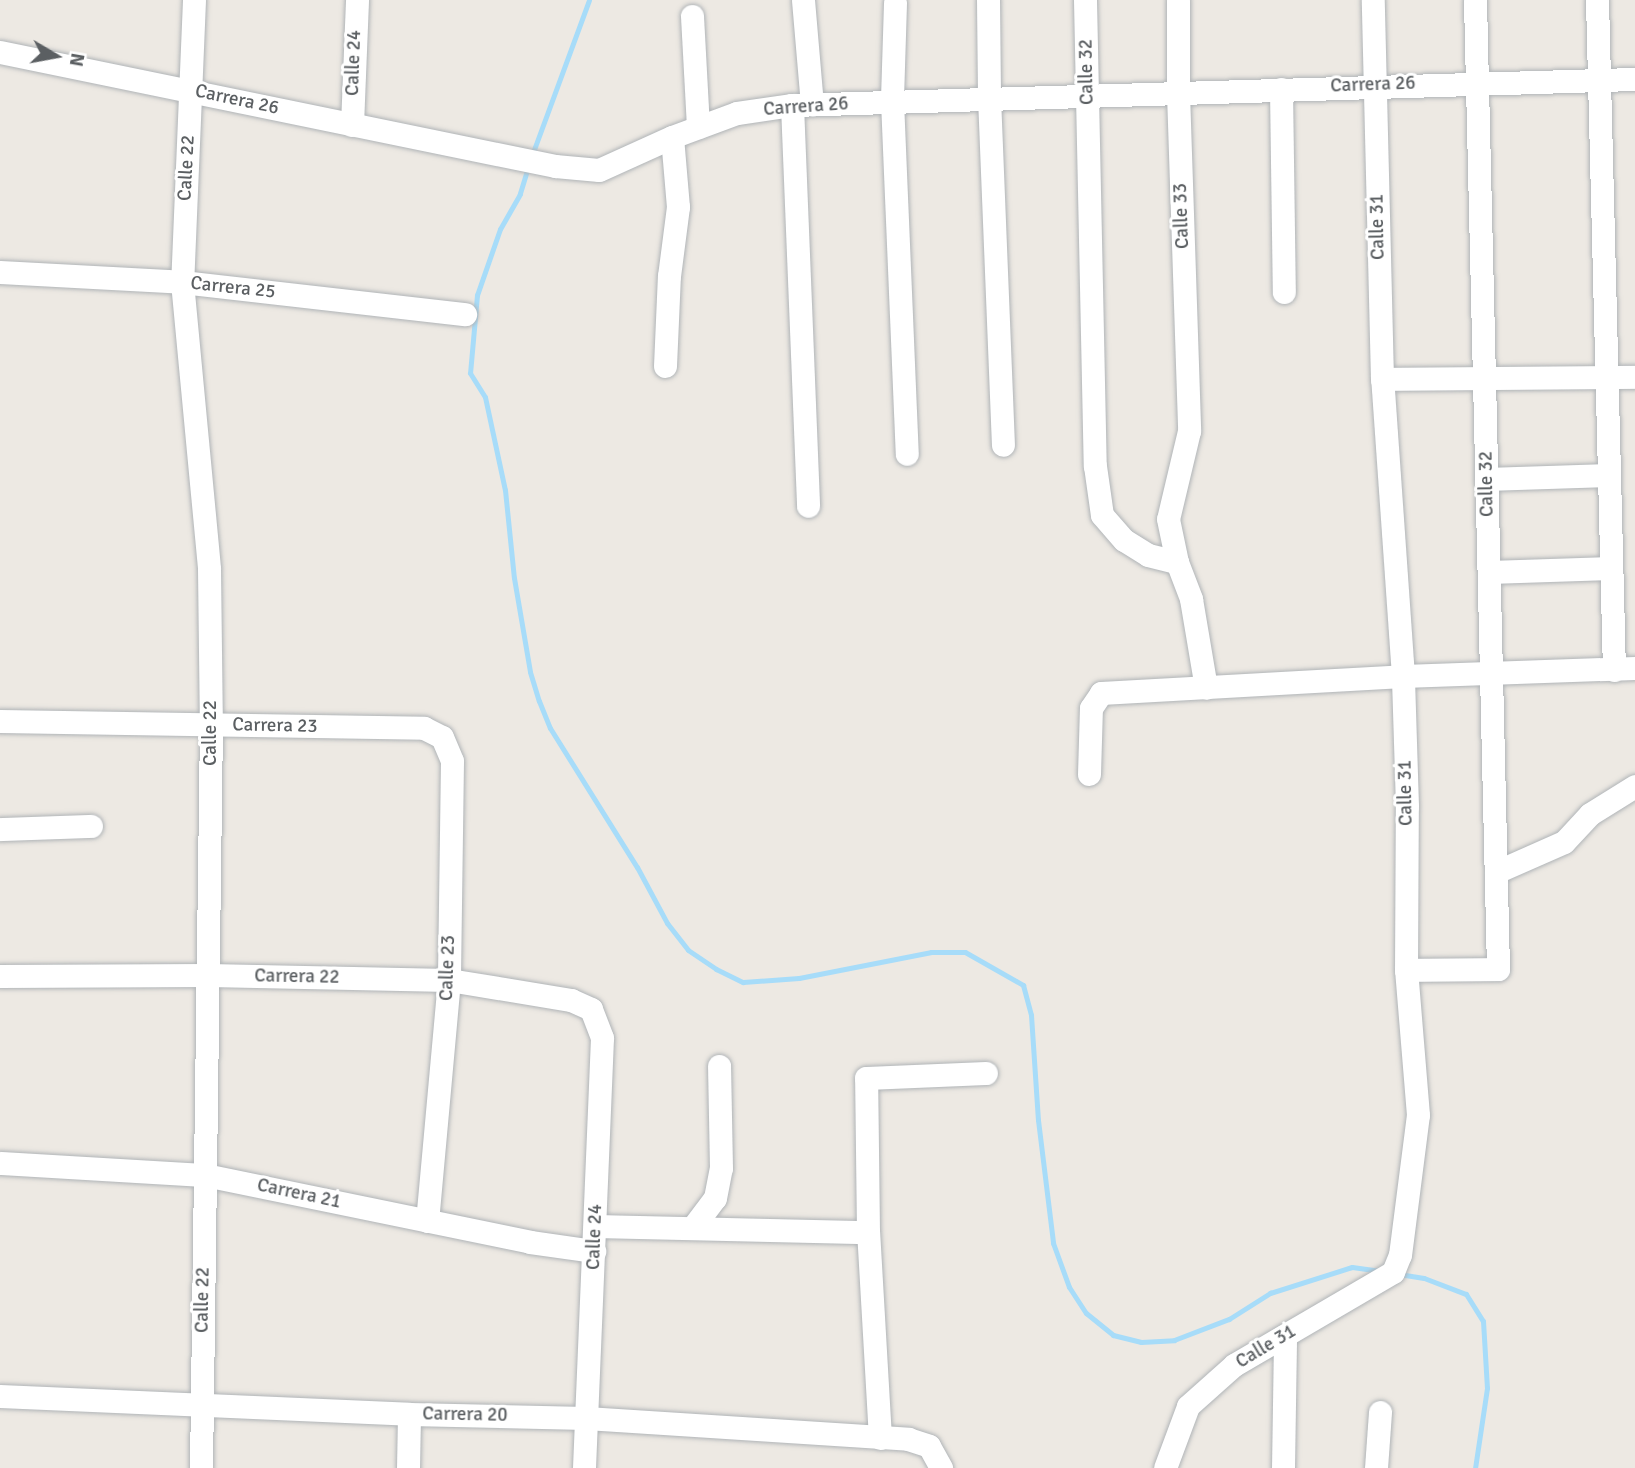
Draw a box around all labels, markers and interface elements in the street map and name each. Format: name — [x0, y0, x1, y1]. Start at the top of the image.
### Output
north arrow — [21, 21, 91, 91]
street label: Calle 24 — [341, 30, 367, 96]
street label: Calle 32 — [1075, 39, 1099, 105]
text: N — [64, 51, 90, 68]
street label: Carrera 26 — [1330, 72, 1416, 98]
street label: Carrera 26 — [193, 80, 281, 120]
street label: Carrera 26 — [763, 93, 849, 121]
street label: Calle 22 — [174, 134, 200, 202]
street label: Calle 33 — [1169, 183, 1195, 249]
street label: Calle 31 — [1366, 194, 1390, 260]
street label: Carrera 25 — [189, 272, 277, 304]
street label: Calle 32 — [1475, 451, 1499, 517]
street label: Calle 22 — [200, 700, 222, 766]
street label: Carrera 23 — [232, 714, 318, 738]
street label: Calle 31 — [1394, 760, 1418, 826]
street label: Calle 23 — [435, 935, 461, 1001]
street label: Carrera 22 — [254, 965, 340, 989]
street label: Carrera 21 — [255, 1174, 343, 1214]
street label: Calle 24 — [582, 1204, 608, 1270]
street label: Calle 22 — [191, 1267, 215, 1333]
street label: Calle 31 — [1232, 1320, 1300, 1374]
street label: Carrera 20 — [422, 1403, 508, 1427]

